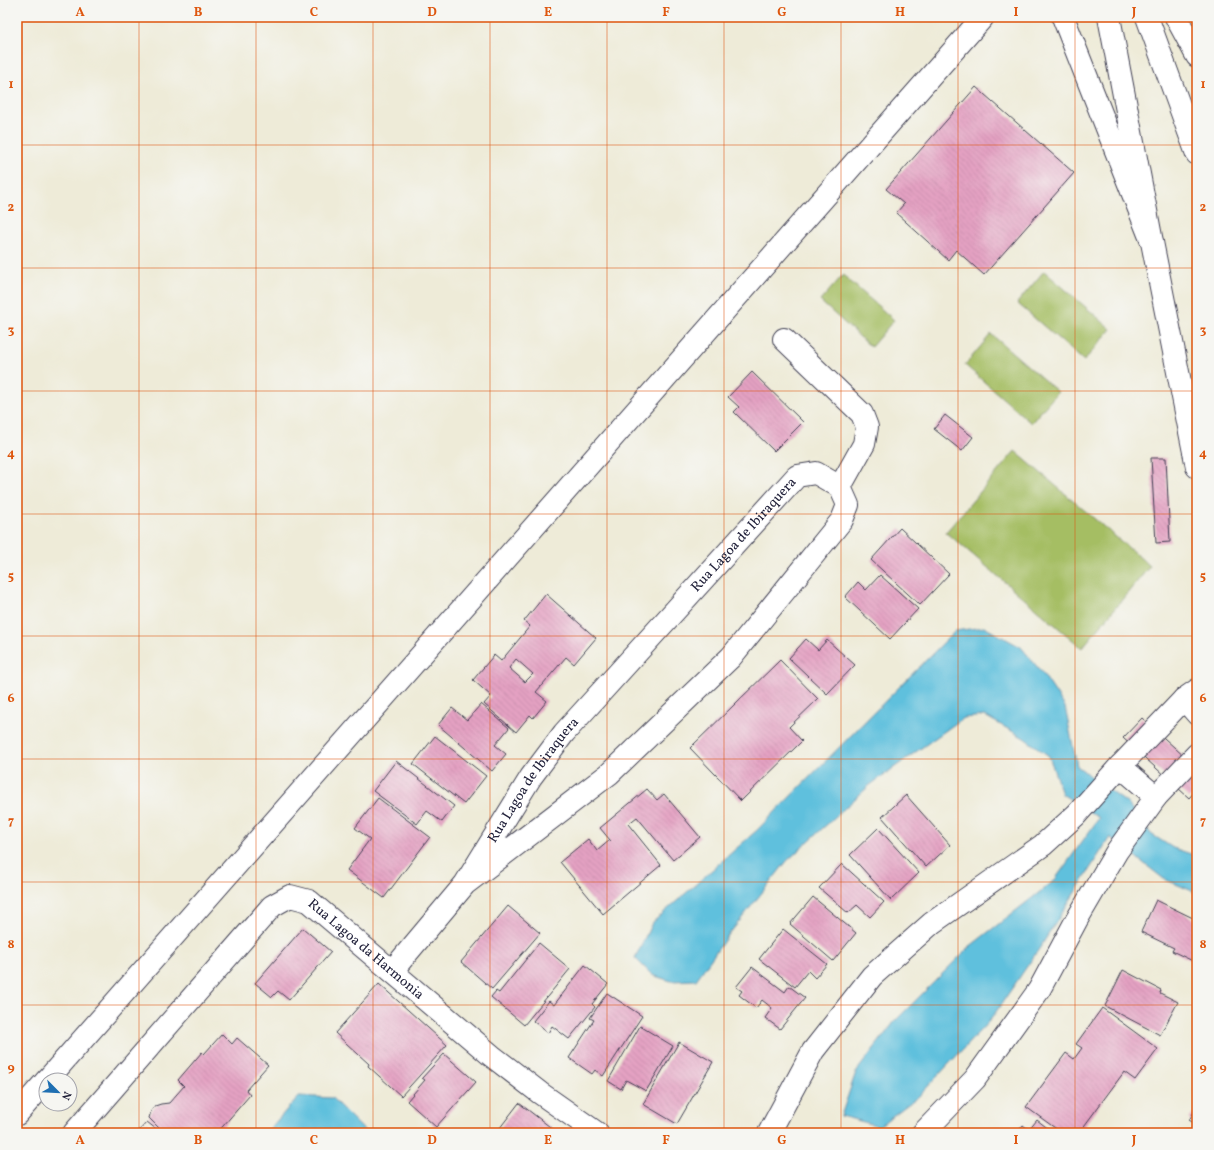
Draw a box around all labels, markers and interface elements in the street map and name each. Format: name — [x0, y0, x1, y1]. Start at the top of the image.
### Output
text: A — [75, 4, 85, 22]
text: B — [194, 4, 203, 22]
text: C — [310, 4, 318, 22]
text: D — [427, 4, 437, 22]
text: E — [544, 4, 552, 22]
text: F — [662, 4, 670, 22]
text: G — [777, 4, 787, 22]
text: H — [895, 4, 905, 22]
text: I — [1014, 4, 1019, 22]
text: J — [1131, 4, 1137, 22]
text: 1 — [8, 76, 14, 94]
text: 1 — [1200, 76, 1206, 94]
text: 2 — [8, 199, 15, 217]
text: 2 — [1200, 199, 1207, 217]
text: 3 — [8, 322, 15, 340]
text: 3 — [1200, 322, 1207, 340]
text: 4 — [7, 445, 15, 463]
text: 4 — [1199, 445, 1207, 463]
street label: Rua Lagoa de Ibiraquera — [687, 473, 801, 596]
text: 5 — [8, 568, 14, 586]
text: 5 — [1200, 568, 1206, 586]
text: 6 — [7, 690, 15, 708]
text: 6 — [1199, 690, 1207, 708]
street label: Rua Lagoa de Ibiraquera — [483, 713, 583, 846]
text: 7 — [8, 813, 14, 831]
text: 7 — [1200, 813, 1206, 831]
street label: Rua Lagoa da Harmonia — [304, 894, 428, 1004]
text: 8 — [7, 936, 15, 954]
text: 8 — [1199, 936, 1207, 954]
text: 9 — [7, 1059, 15, 1077]
text: 9 — [1199, 1059, 1207, 1077]
north arrow — [38, 1072, 78, 1112]
text: N — [57, 1089, 74, 1102]
text: A — [75, 1132, 85, 1150]
text: B — [194, 1132, 203, 1150]
text: C — [310, 1132, 318, 1150]
text: D — [427, 1132, 437, 1150]
text: E — [544, 1132, 552, 1150]
text: F — [662, 1132, 670, 1150]
text: G — [777, 1132, 787, 1150]
text: H — [895, 1132, 905, 1150]
text: I — [1014, 1132, 1019, 1150]
text: J — [1131, 1132, 1137, 1150]

